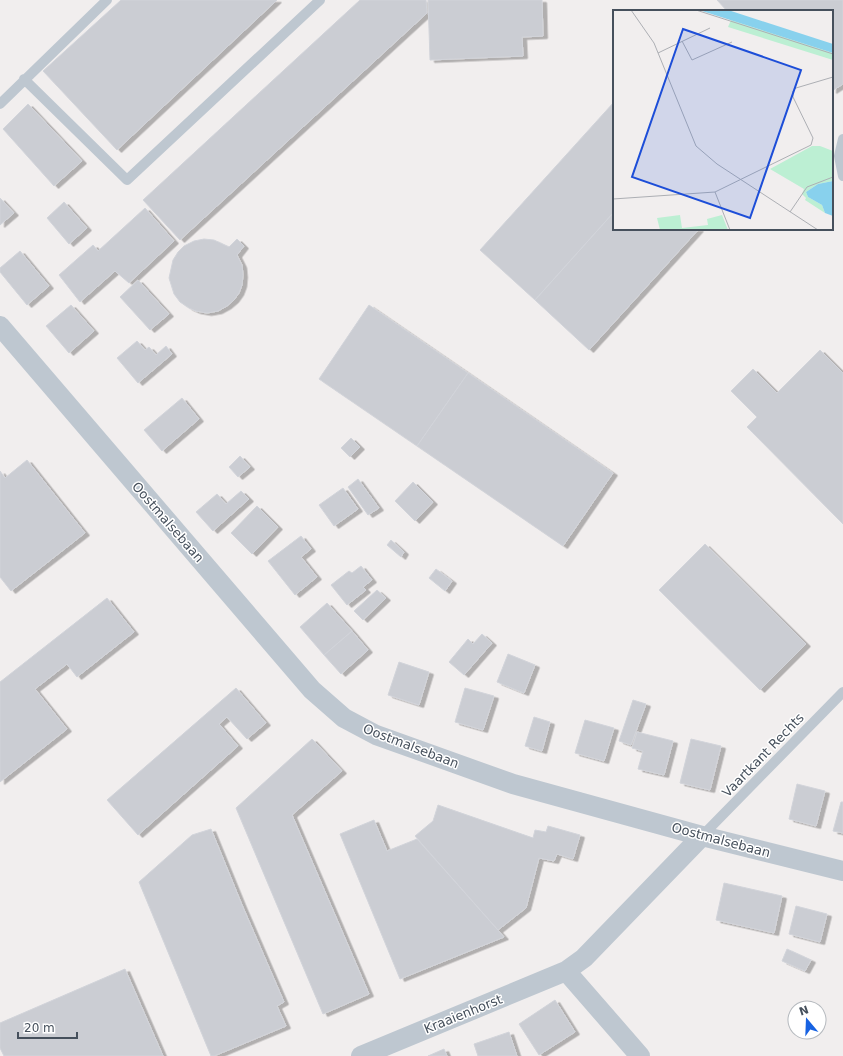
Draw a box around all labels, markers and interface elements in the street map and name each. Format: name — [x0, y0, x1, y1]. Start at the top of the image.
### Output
inset map — [613, 10, 833, 230]
street label: Oostmalsebaan — [129, 479, 207, 565]
street label: Vaartkant Rechts — [719, 710, 807, 800]
street label: Oostmalsebaan — [361, 721, 461, 771]
street label: Oostmalsebaan — [670, 820, 772, 860]
street label: Kraaienhorst — [422, 991, 504, 1037]
north arrow — [787, 1000, 827, 1040]
text: N — [797, 1003, 810, 1019]
scale bar — [18, 1014, 77, 1040]
text: 20 m — [24, 1021, 55, 1035]

